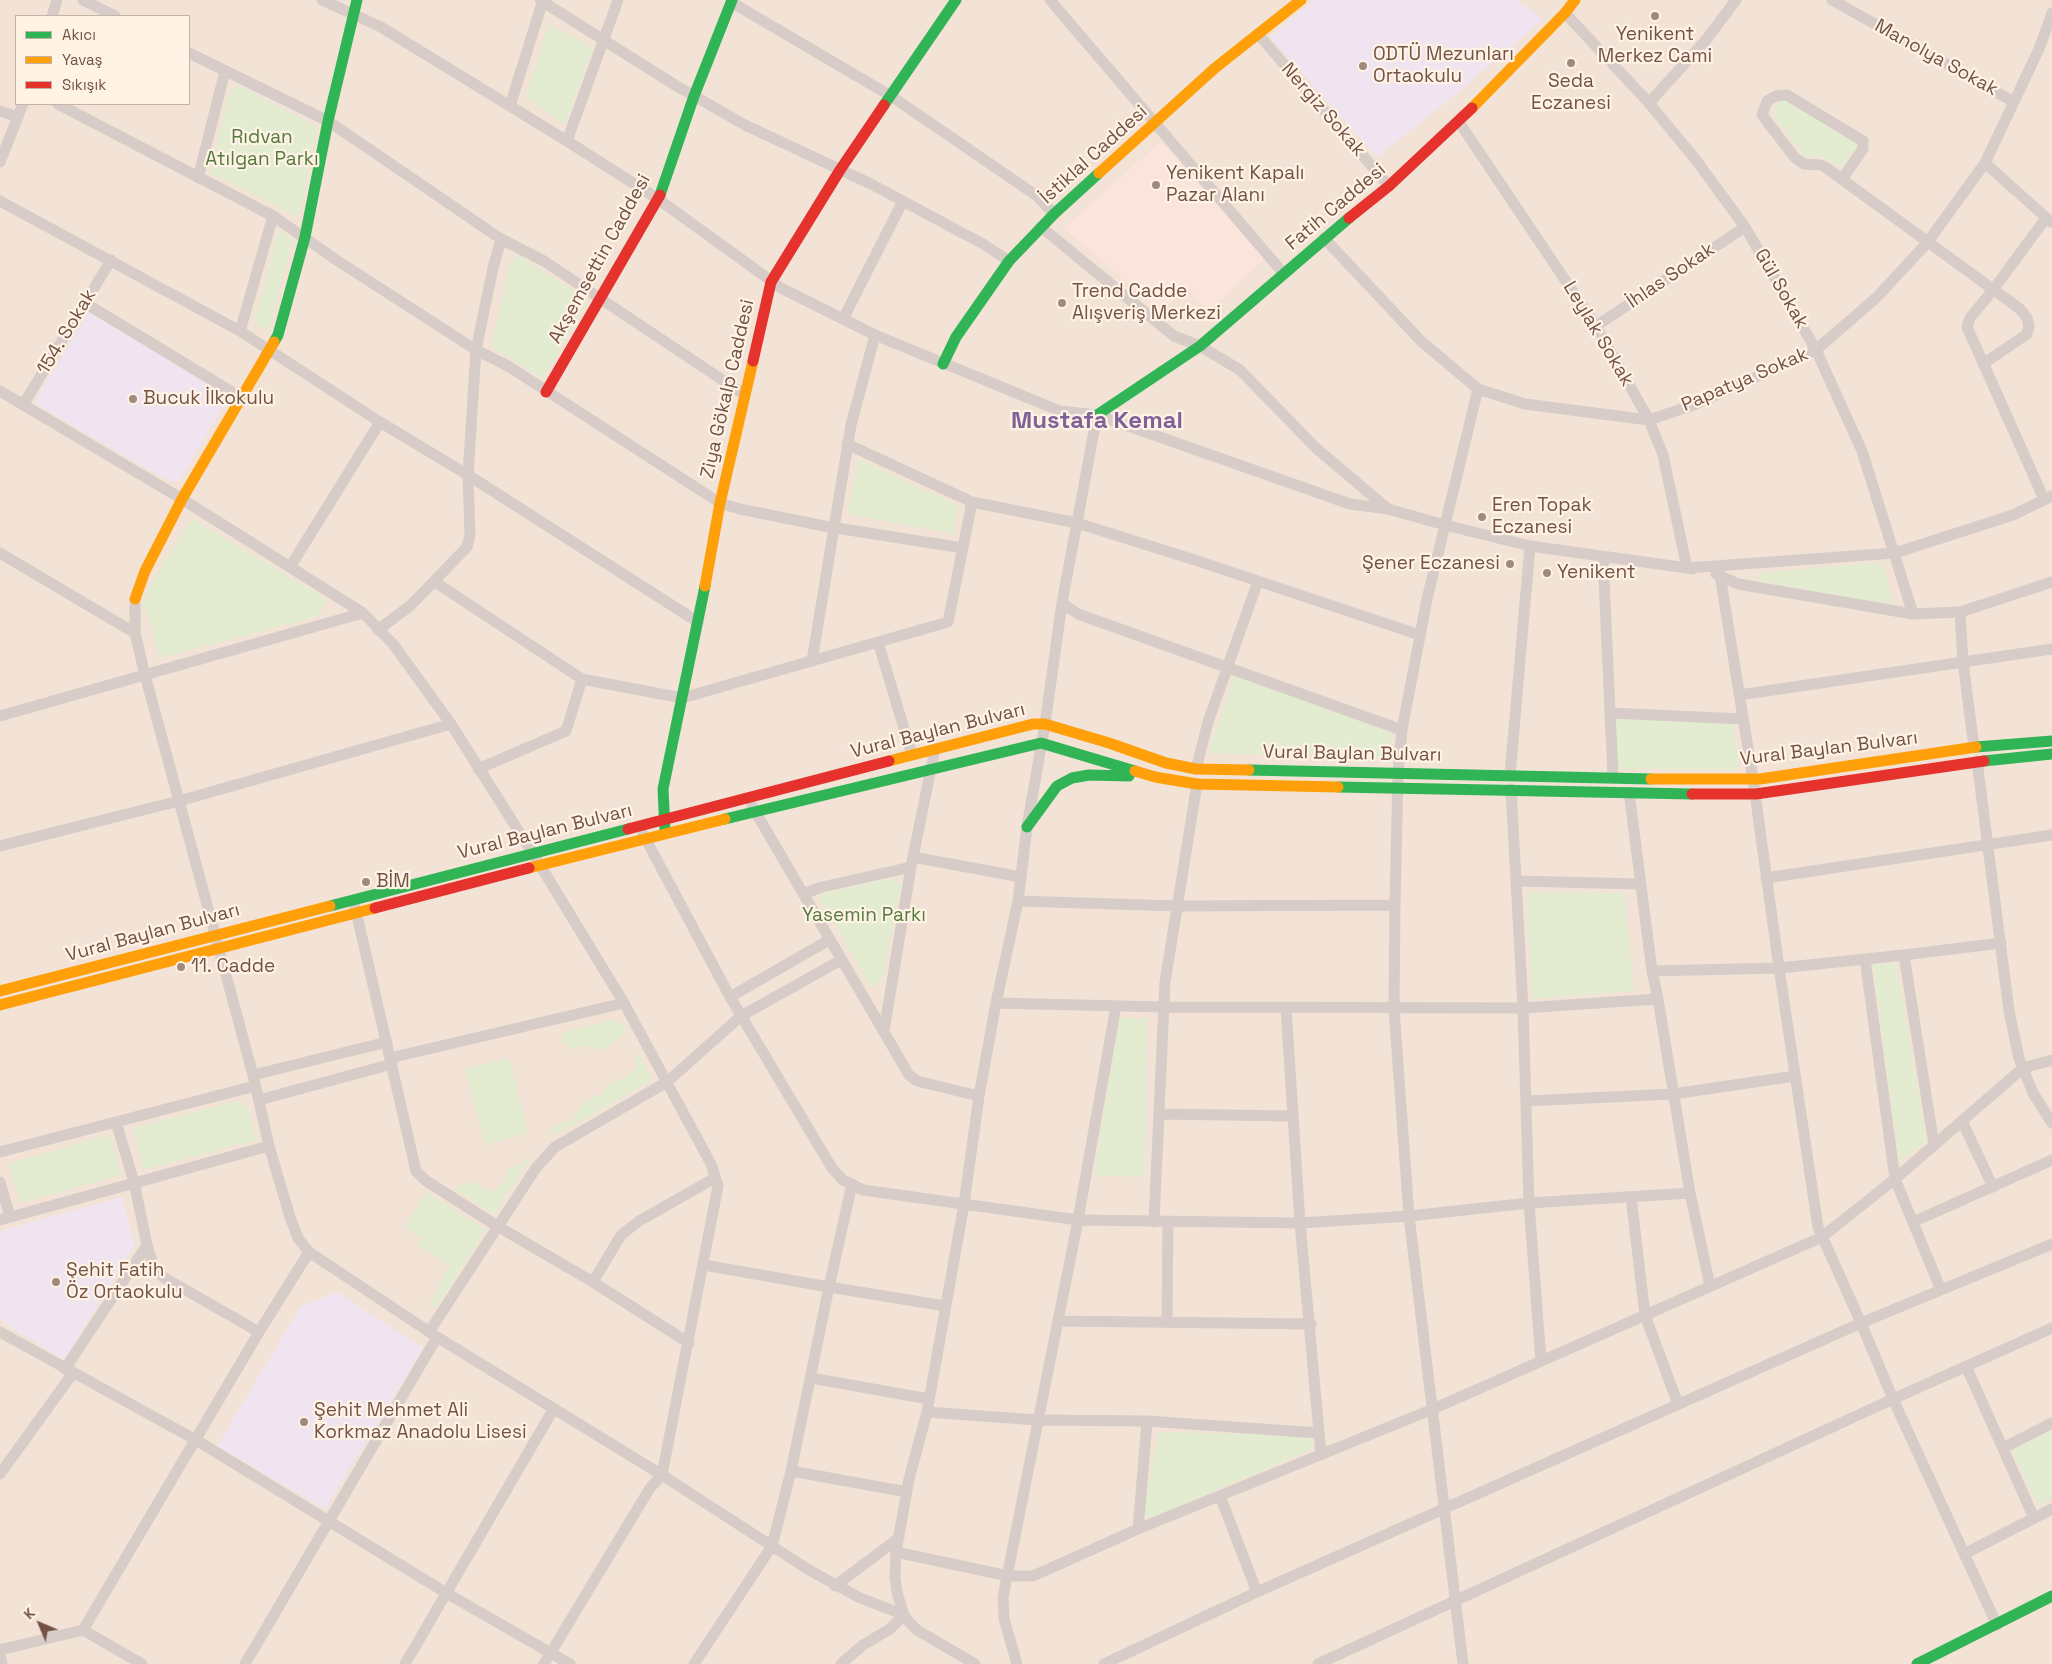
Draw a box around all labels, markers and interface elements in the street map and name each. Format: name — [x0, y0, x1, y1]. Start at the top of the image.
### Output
marker: Yenikent Merkez Cami — [1649, 10, 1661, 22]
legend — [15, 15, 190, 105]
street label: Manolya Sokak — [1870, 15, 2002, 101]
place label: Yenikent Merkez Cami — [1598, 24, 1712, 68]
text: Akıcı — [62, 25, 96, 44]
place label: ODTÜ Mezunları Ortaokulu — [1373, 44, 1514, 88]
text: Yavaş — [62, 50, 102, 69]
marker: Seda Eczanesi — [1565, 57, 1577, 69]
street label: Nergiz Sokak — [1276, 58, 1370, 162]
marker: ODTÜ Mezunları Ortaokulu — [1357, 60, 1369, 72]
place label: Seda Eczanesi — [1531, 71, 1611, 115]
text: Sıkışık — [62, 75, 106, 94]
street label: İstiklal Caddesi — [1036, 101, 1152, 209]
park label: Rıdvan Atılgan Parkı — [205, 127, 319, 171]
street label: Fatih Caddesi — [1281, 159, 1391, 255]
place label: Yenikent Kapalı Pazar Alanı — [1166, 163, 1304, 207]
street label: Akşemsettin Caddesi — [544, 170, 656, 348]
marker: Yenikent Kapalı Pazar Alanı — [1150, 179, 1162, 191]
street label: İhlas Sokak — [1623, 238, 1719, 314]
street label: Gül Sokak — [1749, 245, 1813, 333]
street label: Leylak Sokak — [1558, 277, 1638, 391]
place label: Trend Cadde Alışveriş Merkezi — [1072, 281, 1221, 325]
street label: 154. Sokak — [33, 285, 101, 379]
street label: Ziya Gökalp Caddesi — [696, 297, 760, 481]
marker: Trend Cadde Alışveriş Merkezi — [1056, 297, 1068, 309]
street label: Papatya Sokak — [1678, 343, 1812, 417]
place label: Bucuk İlkokulu — [143, 388, 274, 410]
marker: Bucuk İlkokulu — [127, 393, 139, 405]
district label: Mustafa Kemal — [1011, 407, 1183, 435]
place label: Eren Topak Eczanesi — [1492, 495, 1592, 539]
marker: Eren Topak Eczanesi — [1476, 511, 1488, 523]
place label: Şener Eczanesi — [1362, 553, 1500, 575]
marker: Şener Eczanesi — [1504, 558, 1516, 570]
place label: Yenikent — [1557, 562, 1636, 584]
marker: Yenikent — [1541, 567, 1553, 579]
street label: Vural Baylan Bulvarı — [848, 698, 1028, 764]
street label: Vural Baylan Bulvarı — [1739, 727, 1919, 771]
street label: Vural Baylan Bulvarı — [1262, 741, 1442, 767]
street label: Vural Baylan Bulvarı — [455, 799, 635, 865]
place label: BİM — [376, 871, 410, 893]
marker: BİM — [360, 876, 372, 888]
street label: Vural Baylan Bulvarı — [64, 899, 242, 967]
park label: Yasemin Parkı — [802, 905, 926, 927]
place label: 11. Cadde — [191, 956, 275, 978]
marker: 11. Cadde — [175, 961, 187, 973]
place label: Şehit Fatih Öz Ortaokulu — [66, 1260, 183, 1304]
marker: Şehit Fatih Öz Ortaokulu — [50, 1276, 62, 1288]
place label: Şehit Mehmet Ali Korkmaz Anadolu Lisesi — [314, 1400, 527, 1444]
marker: Şehit Mehmet Ali Korkmaz Anadolu Lisesi — [298, 1416, 310, 1428]
north arrow — [15, 1599, 65, 1649]
text: K — [20, 1604, 39, 1623]

